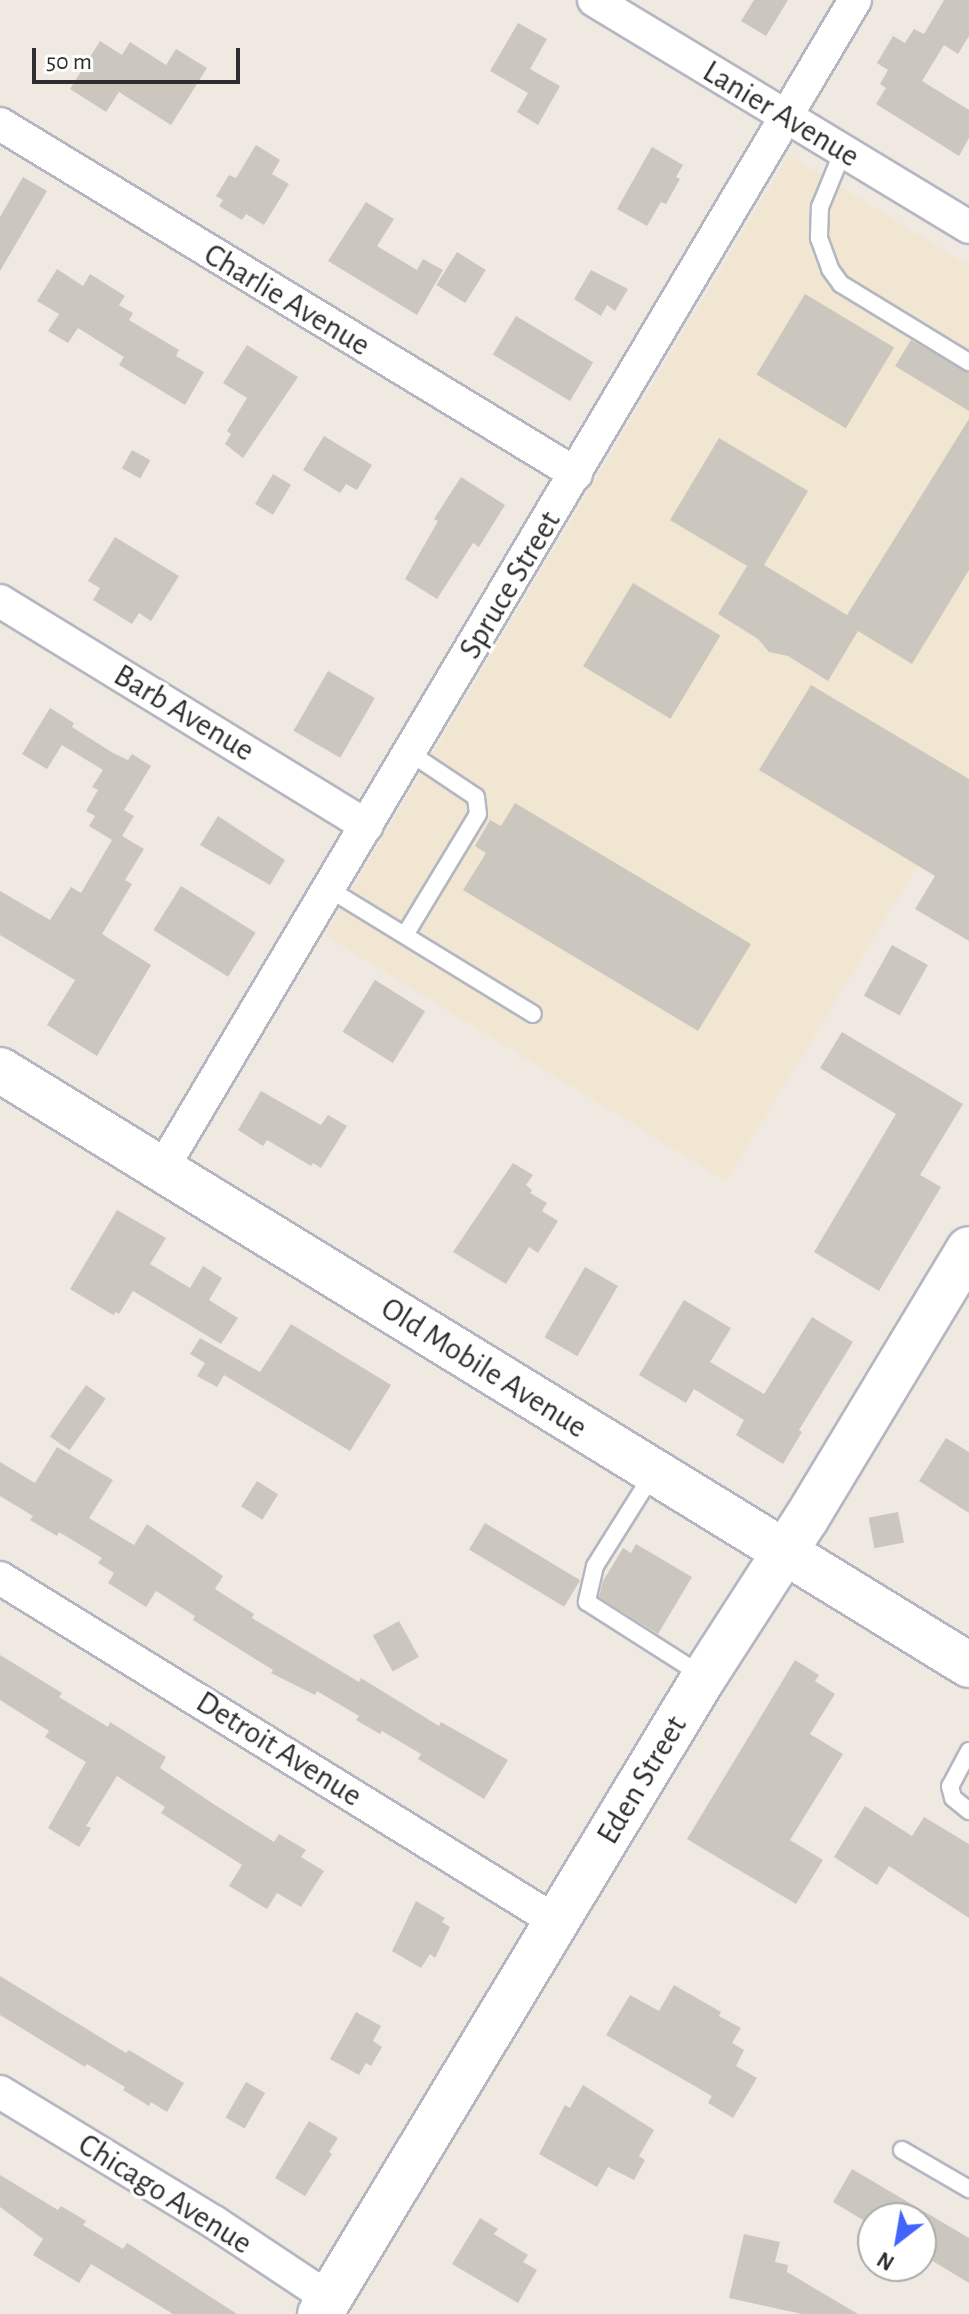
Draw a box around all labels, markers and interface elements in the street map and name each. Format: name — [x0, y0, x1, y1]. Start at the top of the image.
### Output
scale bar — [36, 32, 244, 82]
text: 50 m — [46, 50, 92, 74]
street label: Lanier Avenue — [696, 52, 866, 176]
street label: Charlie Avenue — [197, 235, 377, 365]
street label: Spruce Street — [451, 504, 569, 666]
street label: Barb Avenue — [107, 656, 261, 770]
street label: Old Mobile Avenue — [374, 1289, 594, 1447]
street label: Detroit Avenue — [189, 1683, 369, 1815]
street label: Eden Street — [589, 1709, 695, 1851]
street label: Chicago Avenue — [71, 2125, 259, 2263]
north arrow — [857, 2202, 937, 2282]
text: N — [873, 2247, 898, 2274]

